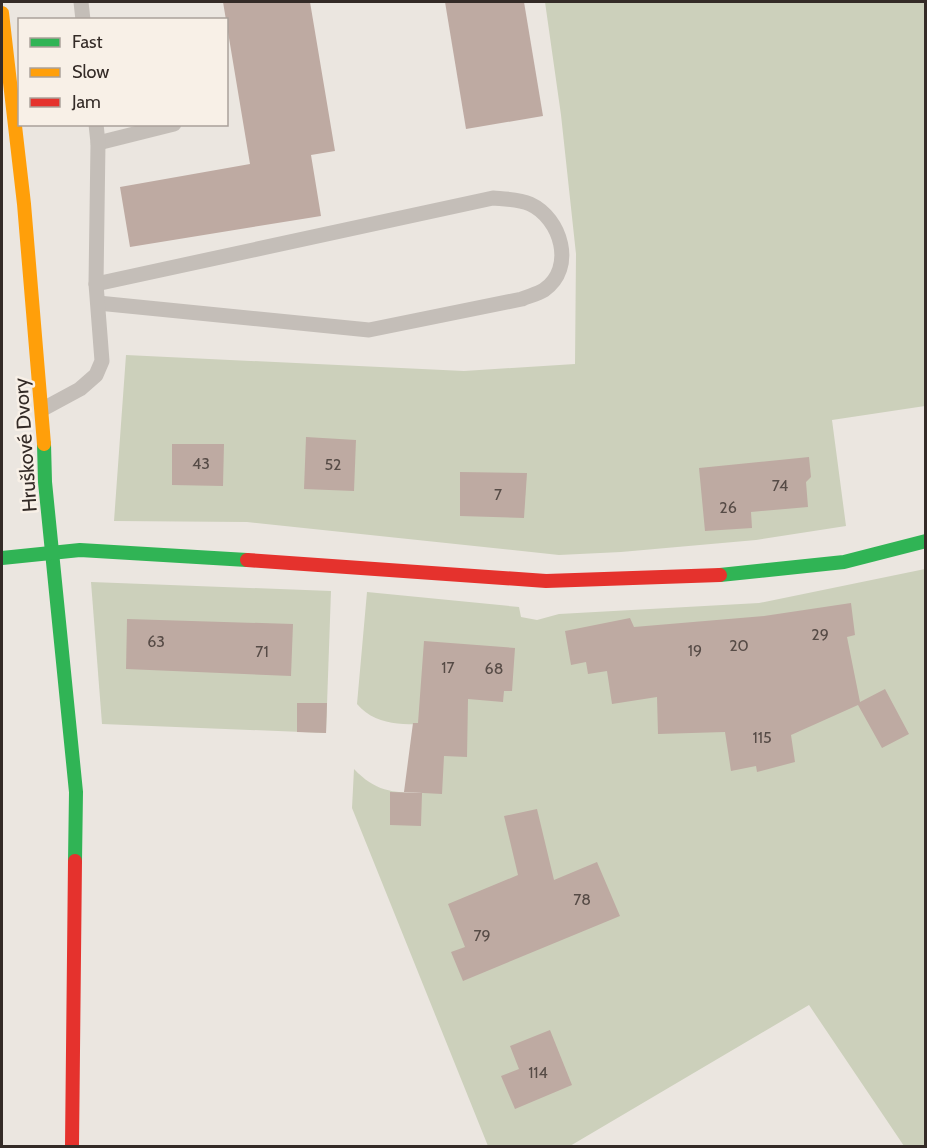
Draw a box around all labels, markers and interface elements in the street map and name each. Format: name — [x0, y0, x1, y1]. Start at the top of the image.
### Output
legend — [18, 18, 228, 126]
text: Fast — [72, 31, 103, 53]
text: Slow — [72, 61, 109, 83]
text: Jam — [71, 91, 101, 113]
street label: Hruškové Dvory — [8, 377, 42, 513]
house number: 43 — [192, 454, 210, 473]
house number: 52 — [324, 455, 342, 474]
house number: 74 — [772, 476, 788, 495]
house number: 7 — [494, 485, 502, 504]
house number: 26 — [719, 498, 737, 517]
house number: 29 — [811, 625, 829, 644]
house number: 63 — [147, 632, 165, 651]
house number: 20 — [729, 636, 749, 655]
house number: 19 — [688, 641, 702, 660]
house number: 71 — [255, 642, 269, 661]
house number: 17 — [441, 658, 455, 677]
house number: 68 — [485, 659, 503, 678]
house number: 115 — [752, 728, 772, 747]
house number: 78 — [573, 890, 591, 909]
house number: 79 — [473, 926, 491, 945]
house number: 114 — [528, 1063, 548, 1082]

